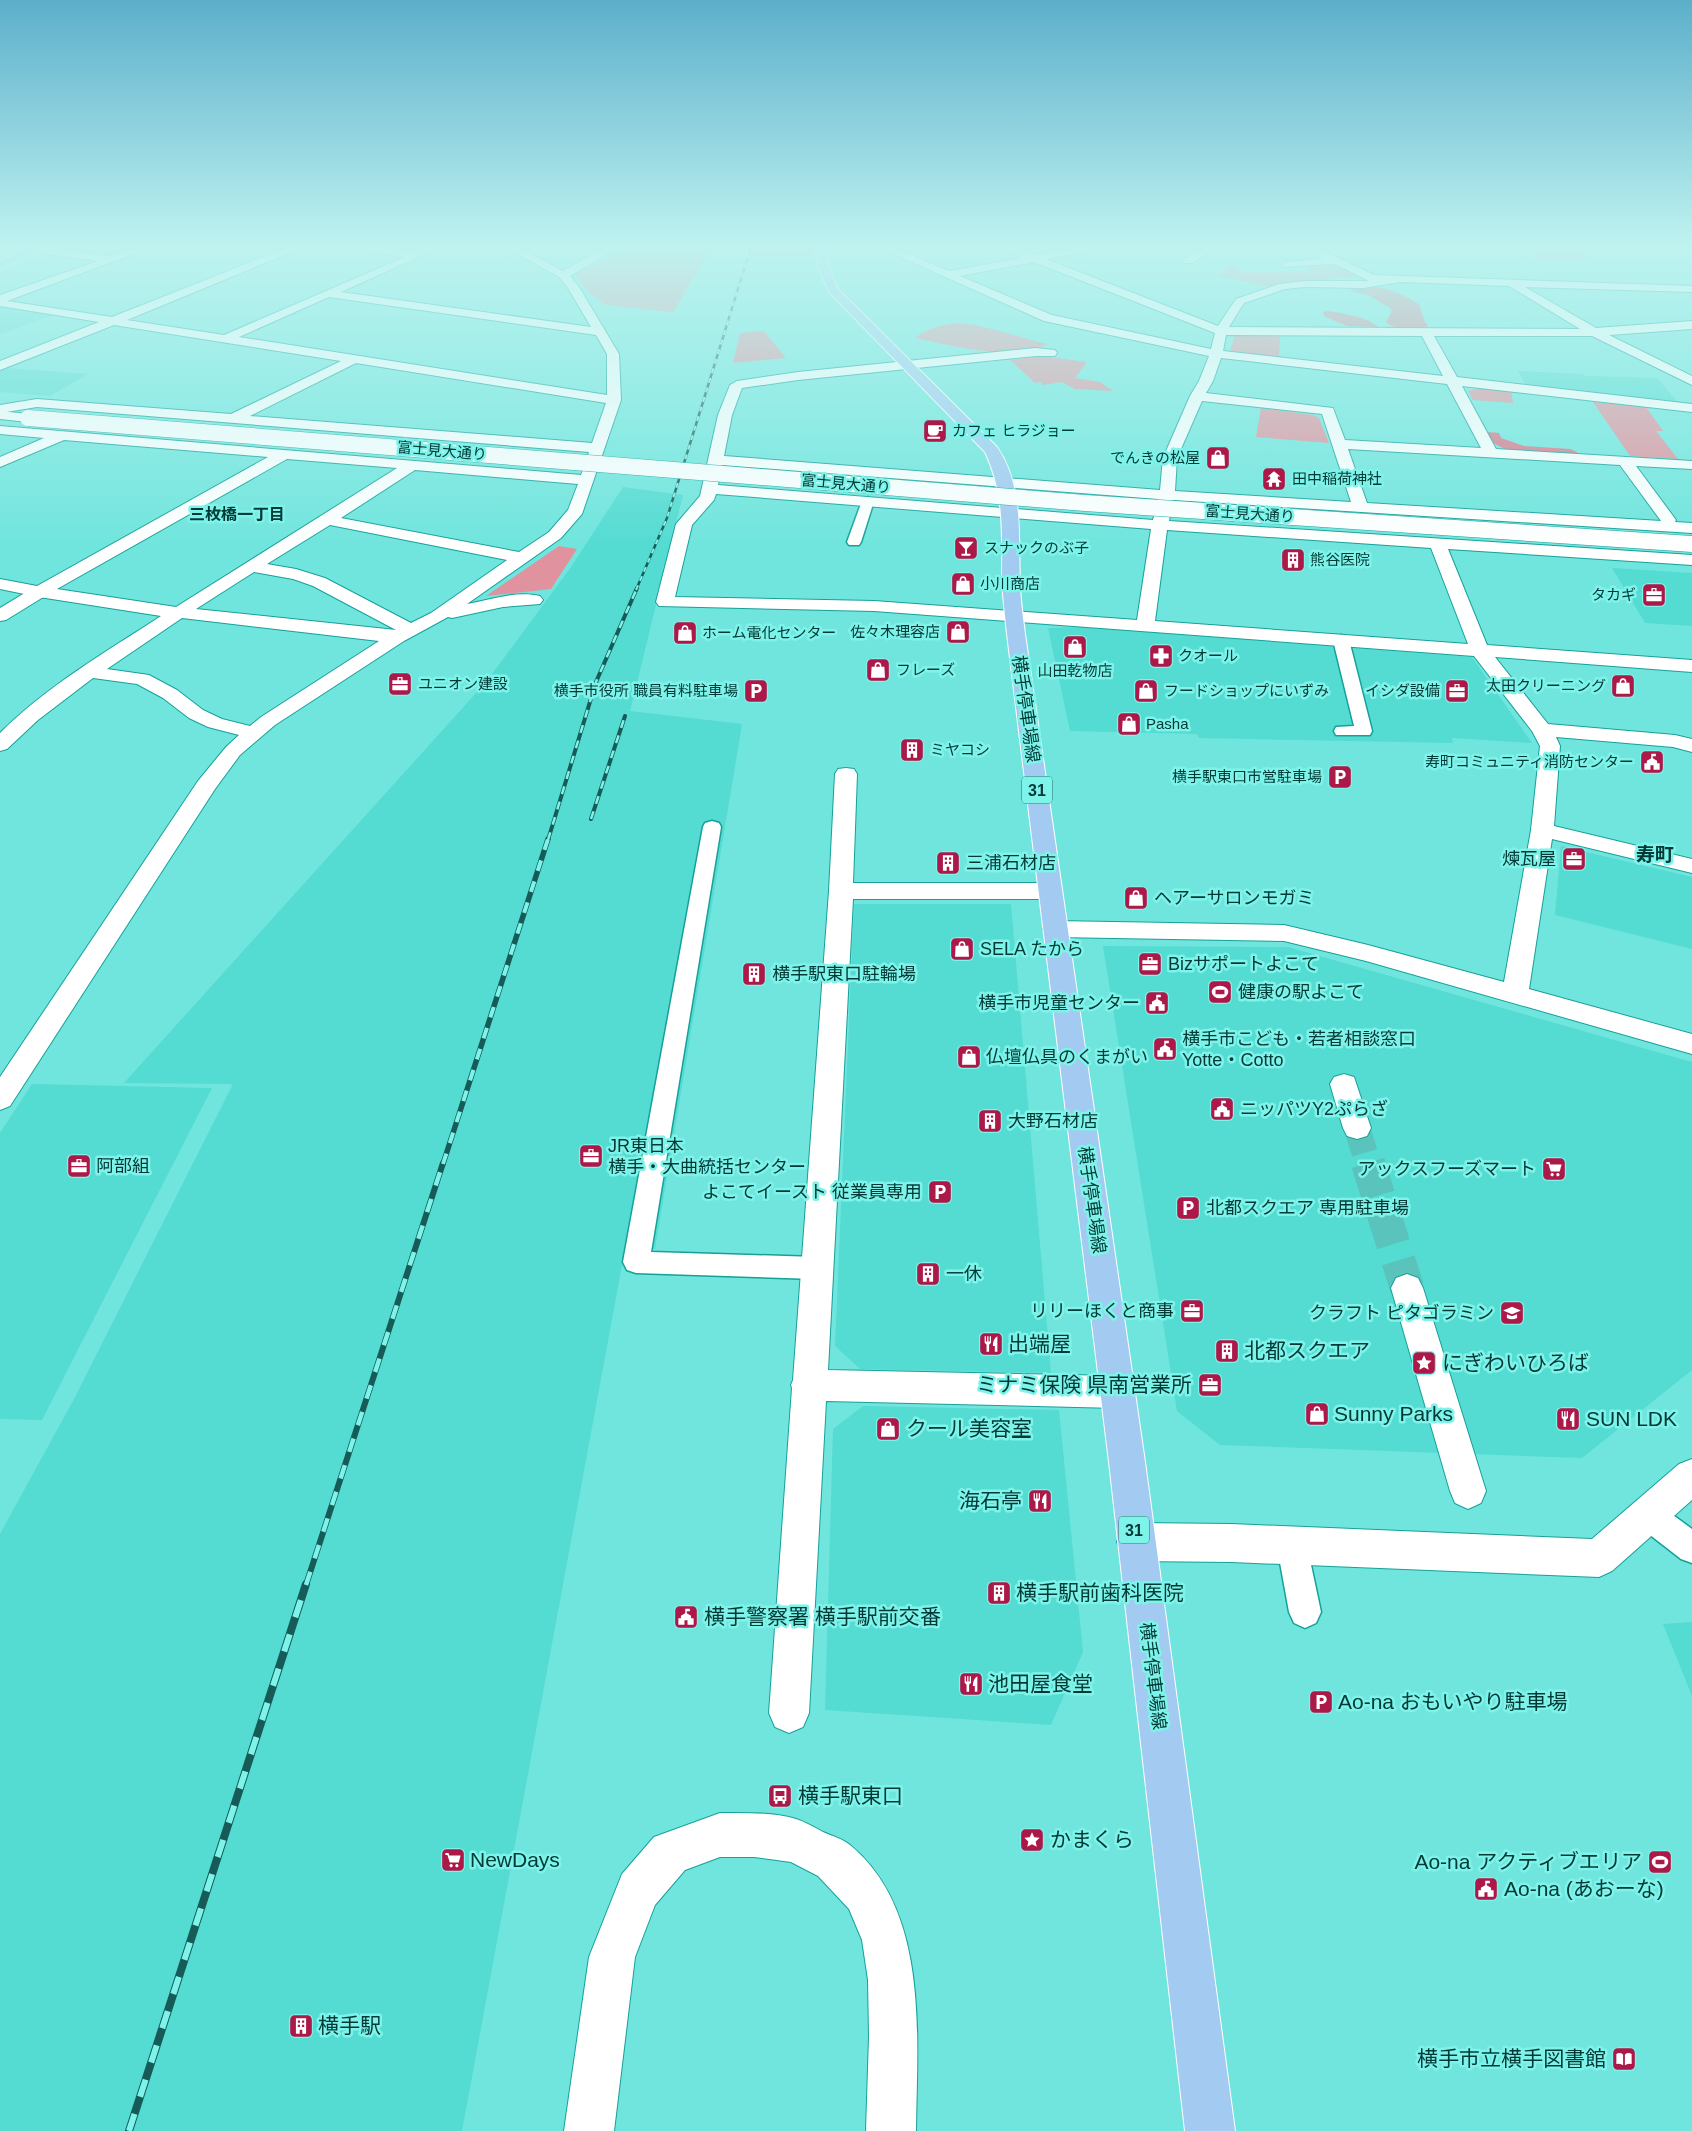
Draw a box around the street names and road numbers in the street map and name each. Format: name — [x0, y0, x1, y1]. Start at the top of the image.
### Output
street label: 富士見大通り — [396, 438, 488, 463]
street label: 富士見大通り — [800, 471, 892, 496]
street label: 富士見大通り — [1205, 502, 1296, 525]
street label: 横手停車場線 — [1009, 654, 1043, 764]
road number: 31 — [1022, 776, 1052, 804]
street label: 横手停車場線 — [1075, 1145, 1109, 1255]
road number: 31 — [1119, 1516, 1149, 1544]
street label: 横手停車場線 — [1136, 1621, 1170, 1731]

